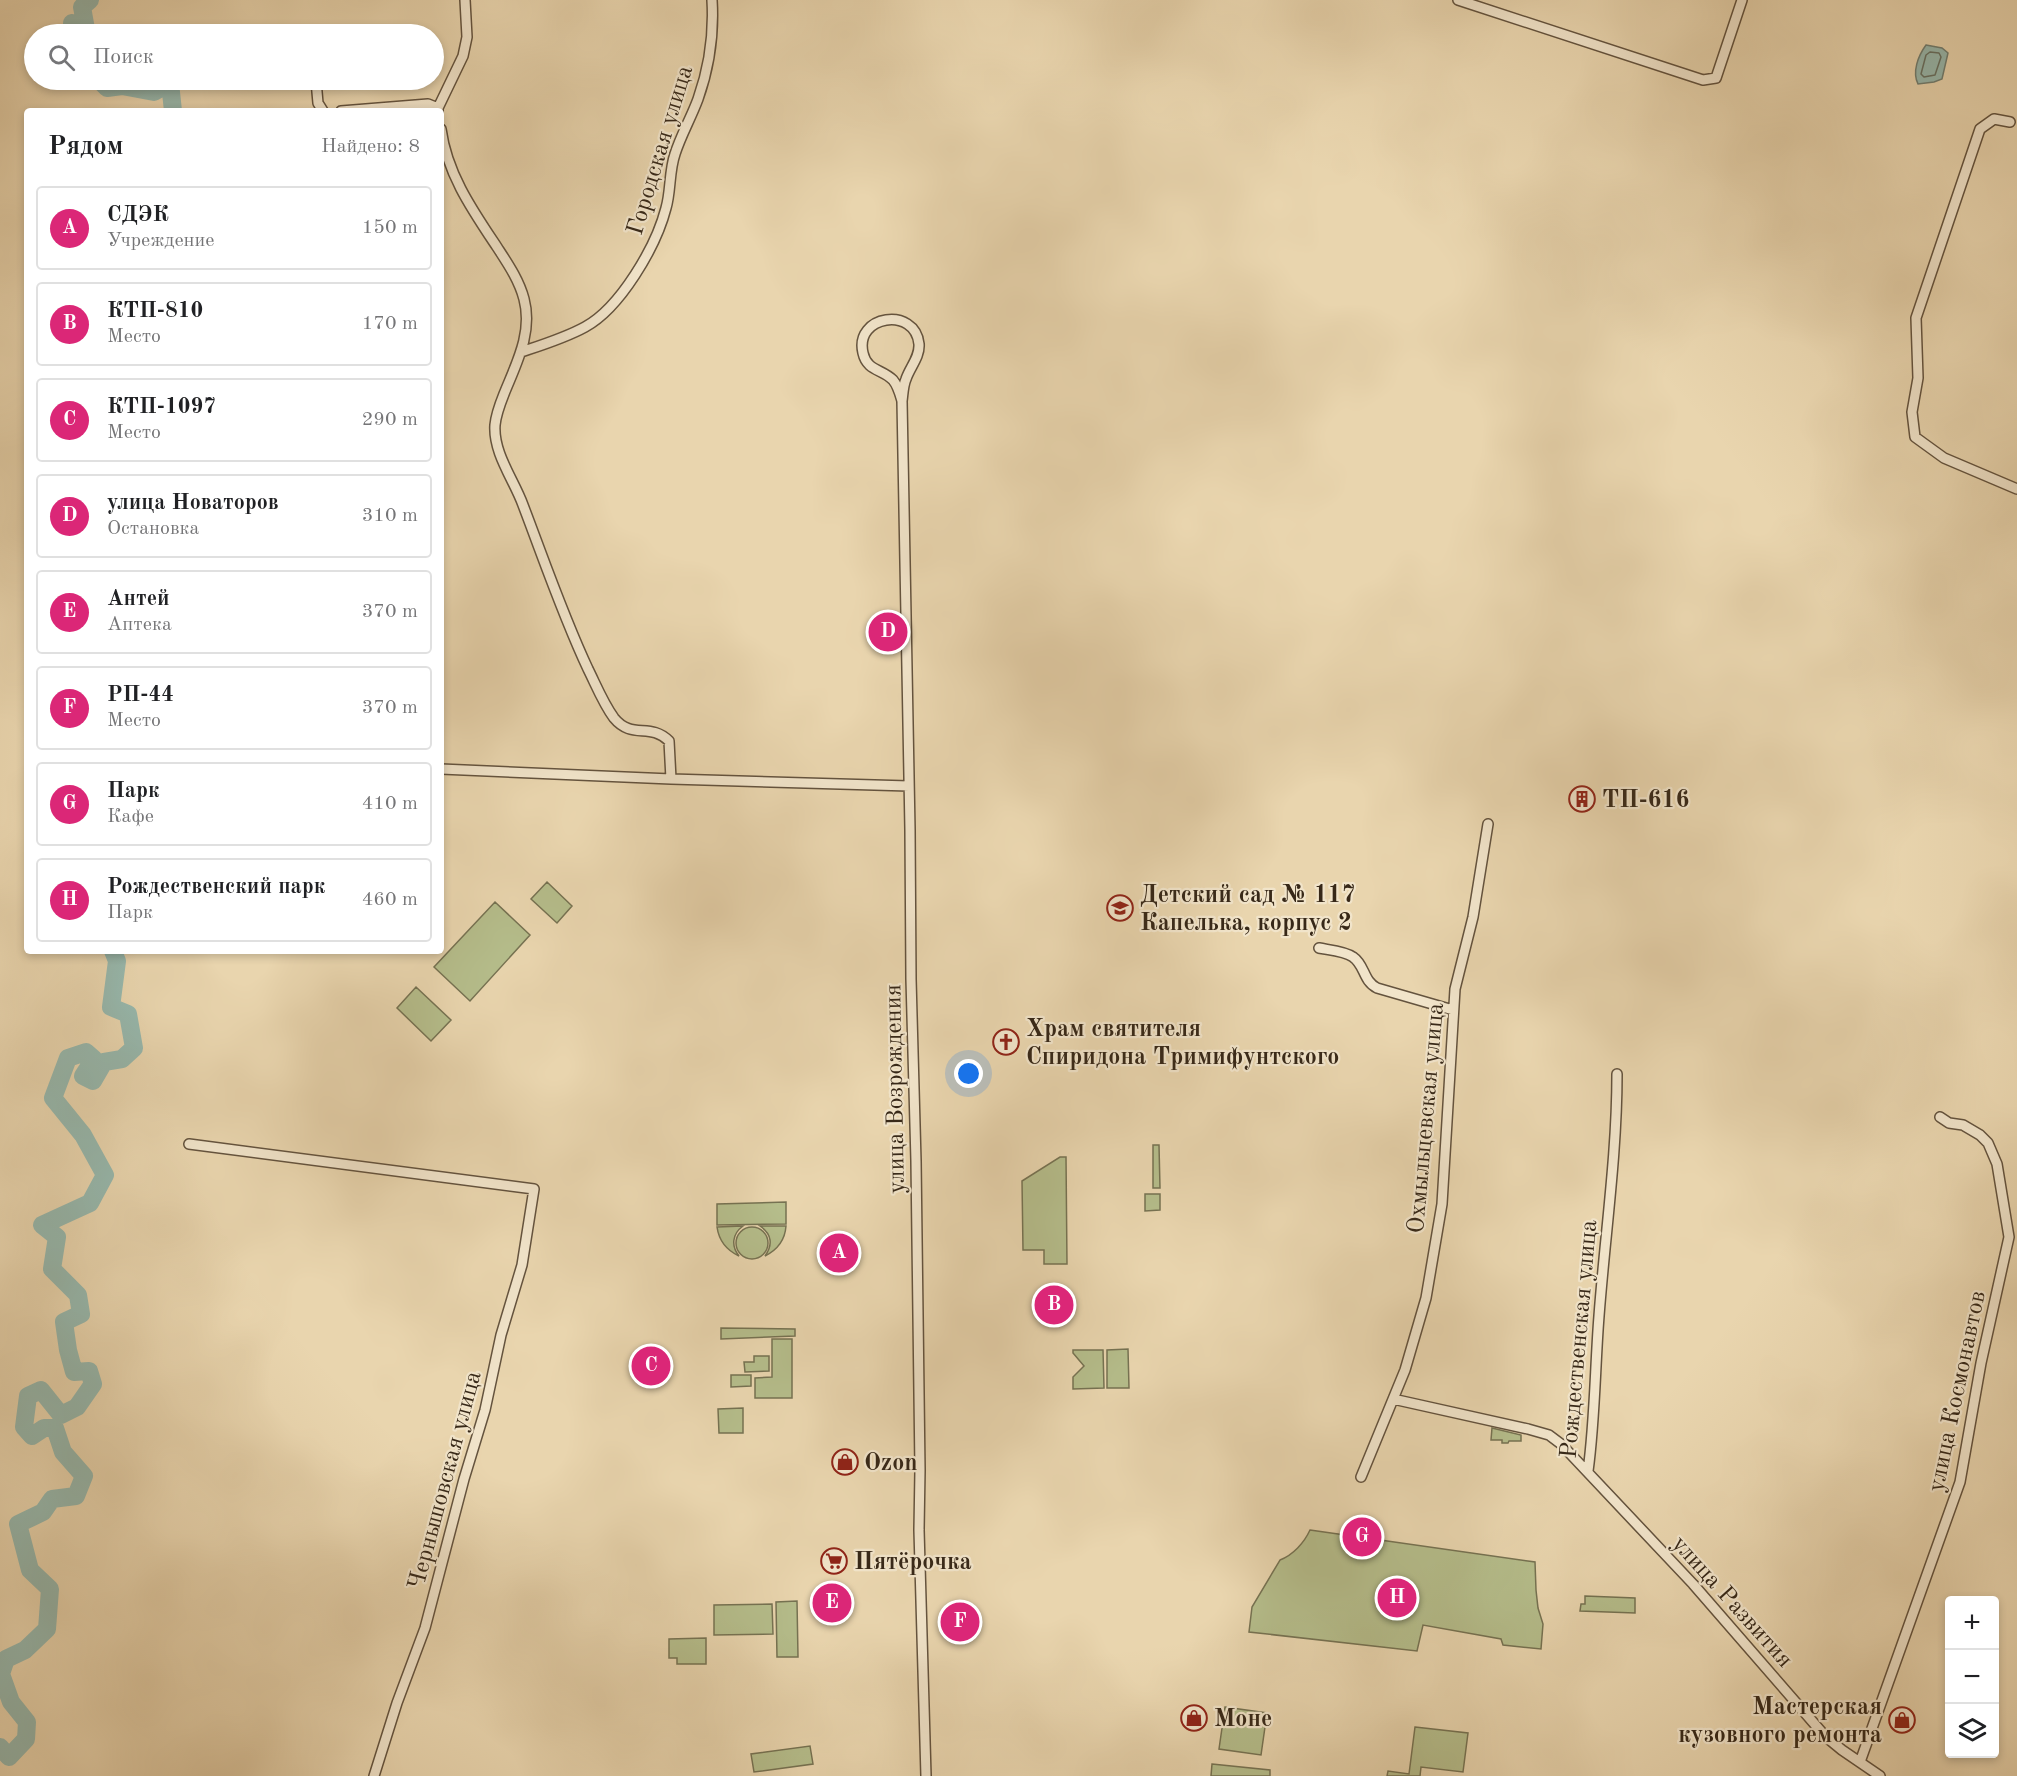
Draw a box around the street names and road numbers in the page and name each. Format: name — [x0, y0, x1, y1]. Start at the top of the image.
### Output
street label: Городская улица — [624, 63, 698, 238]
street label: улица Возрождения — [882, 984, 910, 1194]
street label: Охмыльцевская улица — [1405, 1002, 1449, 1235]
street label: Рождественская улица — [1558, 1219, 1602, 1459]
street label: улица Космонавтов — [1925, 1289, 1991, 1494]
street label: Чернышовская улица — [405, 1368, 487, 1593]
street label: улица Развития — [1666, 1532, 1797, 1673]

